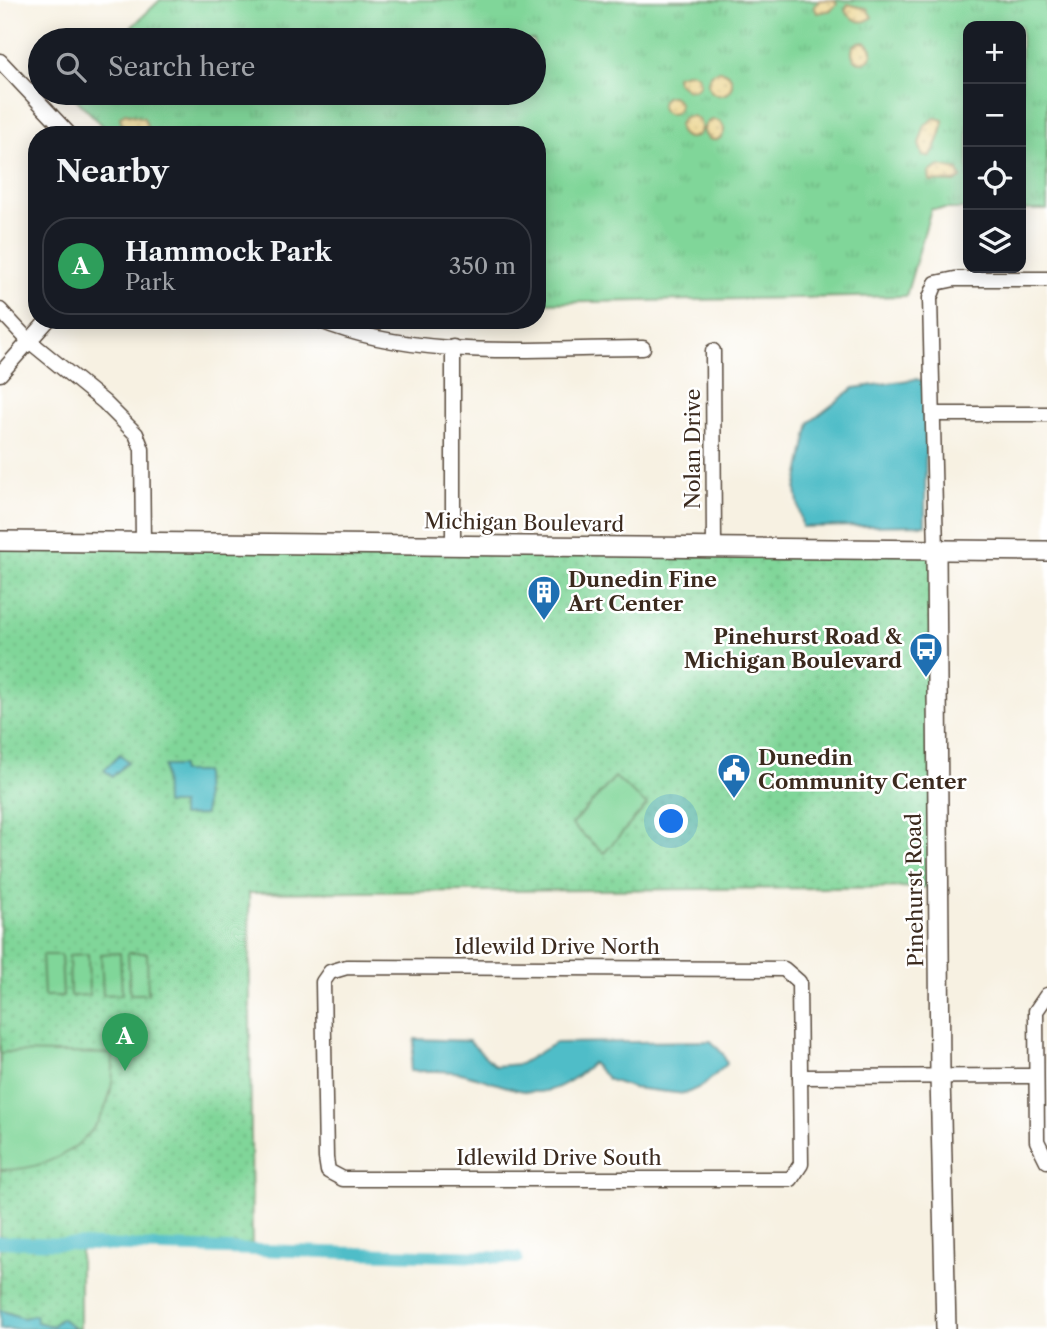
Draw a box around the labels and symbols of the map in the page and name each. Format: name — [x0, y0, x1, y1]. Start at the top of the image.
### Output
street label: Nolan Drive — [680, 389, 705, 509]
street label: Michigan Boulevard — [424, 508, 625, 537]
place label: Dunedin Fine Art Center — [567, 567, 717, 616]
building icon: Dunedin Fine Art Center — [525, 573, 563, 622]
place label: Pinehurst Road & Michigan Boulevard — [684, 624, 903, 673]
bus stop icon: Pinehurst Road & Michigan Boulevard — [907, 630, 945, 679]
place label: Dunedin Community Center — [758, 745, 968, 794]
public building icon: Dunedin Community Center — [715, 751, 753, 800]
your location — [654, 804, 688, 838]
street label: Pinehurst Road — [901, 813, 928, 967]
street label: Idlewild Drive North — [454, 934, 660, 959]
pin: A — [102, 1013, 148, 1071]
street label: Idlewild Drive South — [456, 1145, 662, 1170]

